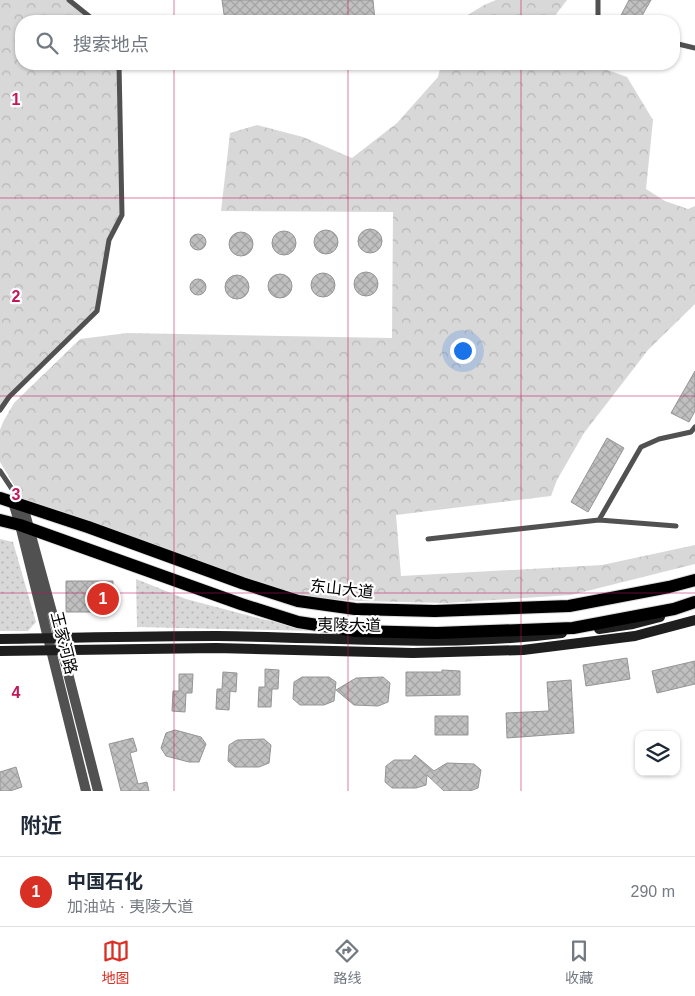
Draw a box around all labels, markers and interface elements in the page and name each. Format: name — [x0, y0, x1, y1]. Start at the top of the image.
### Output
search box — [15, 15, 680, 70]
icon: search — [33, 29, 61, 57]
text: 搜索地点 — [73, 34, 149, 55]
text: 1 — [12, 91, 21, 108]
text: 2 — [12, 288, 21, 305]
your location — [450, 338, 476, 364]
text: 3 — [12, 486, 21, 503]
street label: 东山大道 — [309, 577, 375, 601]
pin: 1 — [87, 580, 119, 618]
street label: 王家河路 — [48, 610, 80, 676]
street label: 夷陵大道 — [317, 616, 381, 634]
text: 4 — [12, 684, 21, 701]
map controls — [635, 731, 680, 776]
button: layers — [635, 731, 680, 776]
text: 附近 — [20, 814, 62, 837]
text: 中国石化 — [67, 871, 143, 892]
text: 1 — [32, 883, 40, 900]
text: 290 m — [631, 883, 675, 900]
text: 加油站 · 夷陵大道 — [67, 898, 193, 915]
tab: 地图 — [102, 937, 130, 987]
tab: 路线 — [333, 937, 361, 987]
tab: 收藏 — [565, 937, 593, 987]

